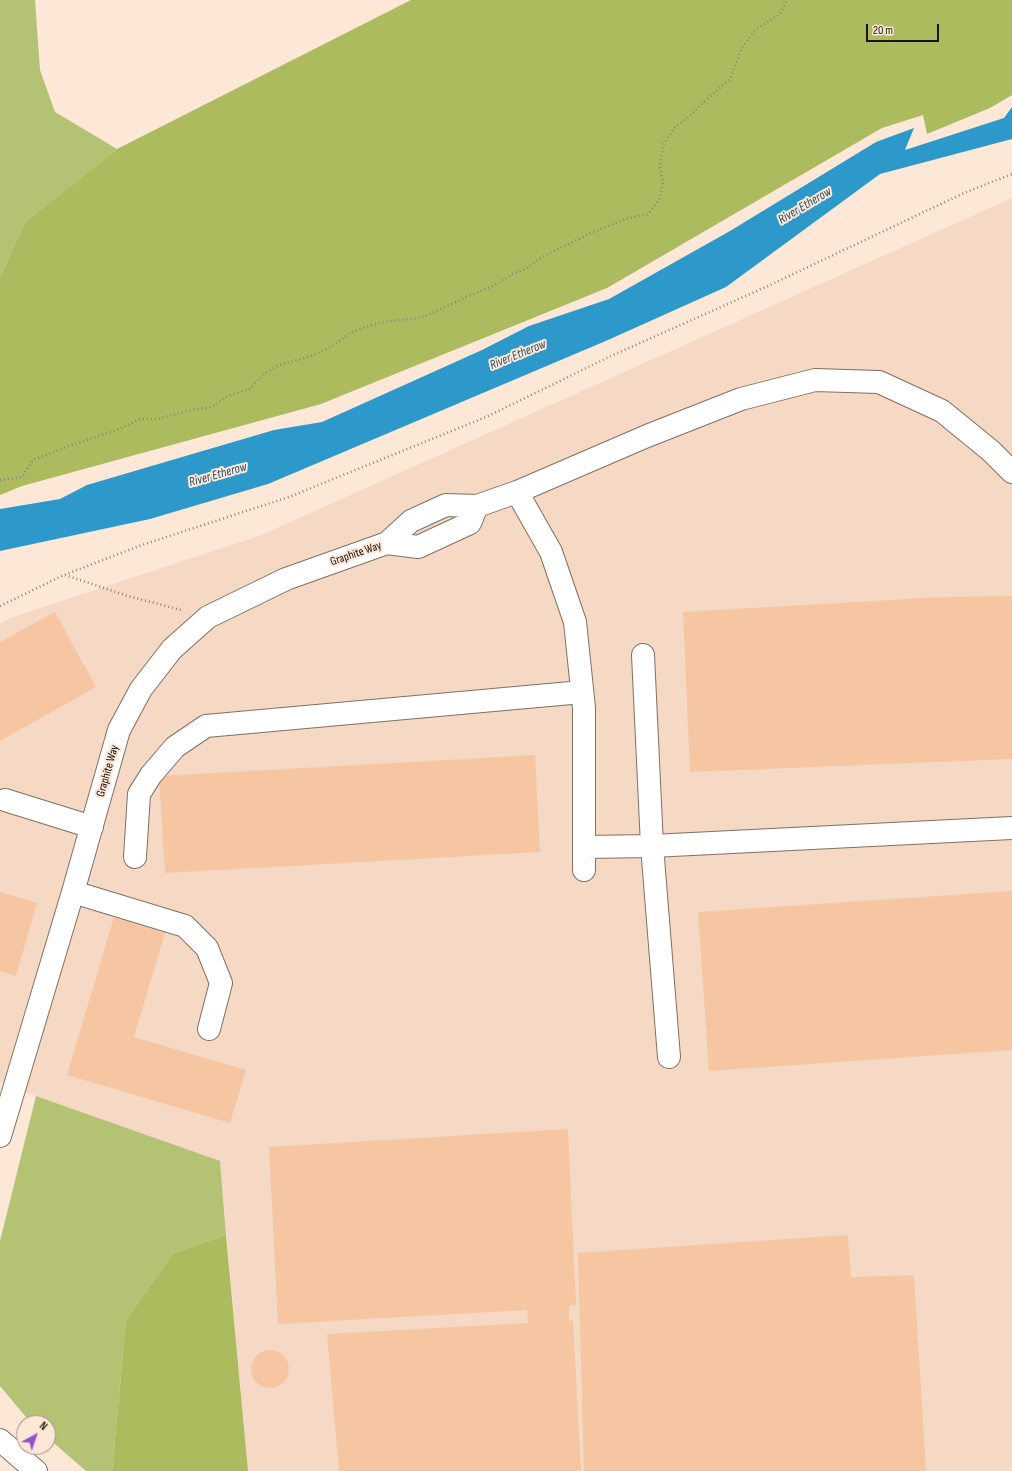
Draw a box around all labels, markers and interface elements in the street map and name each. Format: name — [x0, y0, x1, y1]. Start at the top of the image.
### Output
scale bar — [868, 16, 941, 42]
text: 20 m — [873, 23, 893, 38]
water label: River Etherow — [776, 184, 834, 228]
water label: River Etherow — [488, 337, 548, 373]
water label: River Etherow — [187, 459, 249, 491]
street label: Graphite Way — [329, 539, 383, 569]
street label: Graphite Way — [94, 743, 122, 799]
north arrow — [16, 1415, 56, 1455]
text: N — [37, 1419, 50, 1433]

